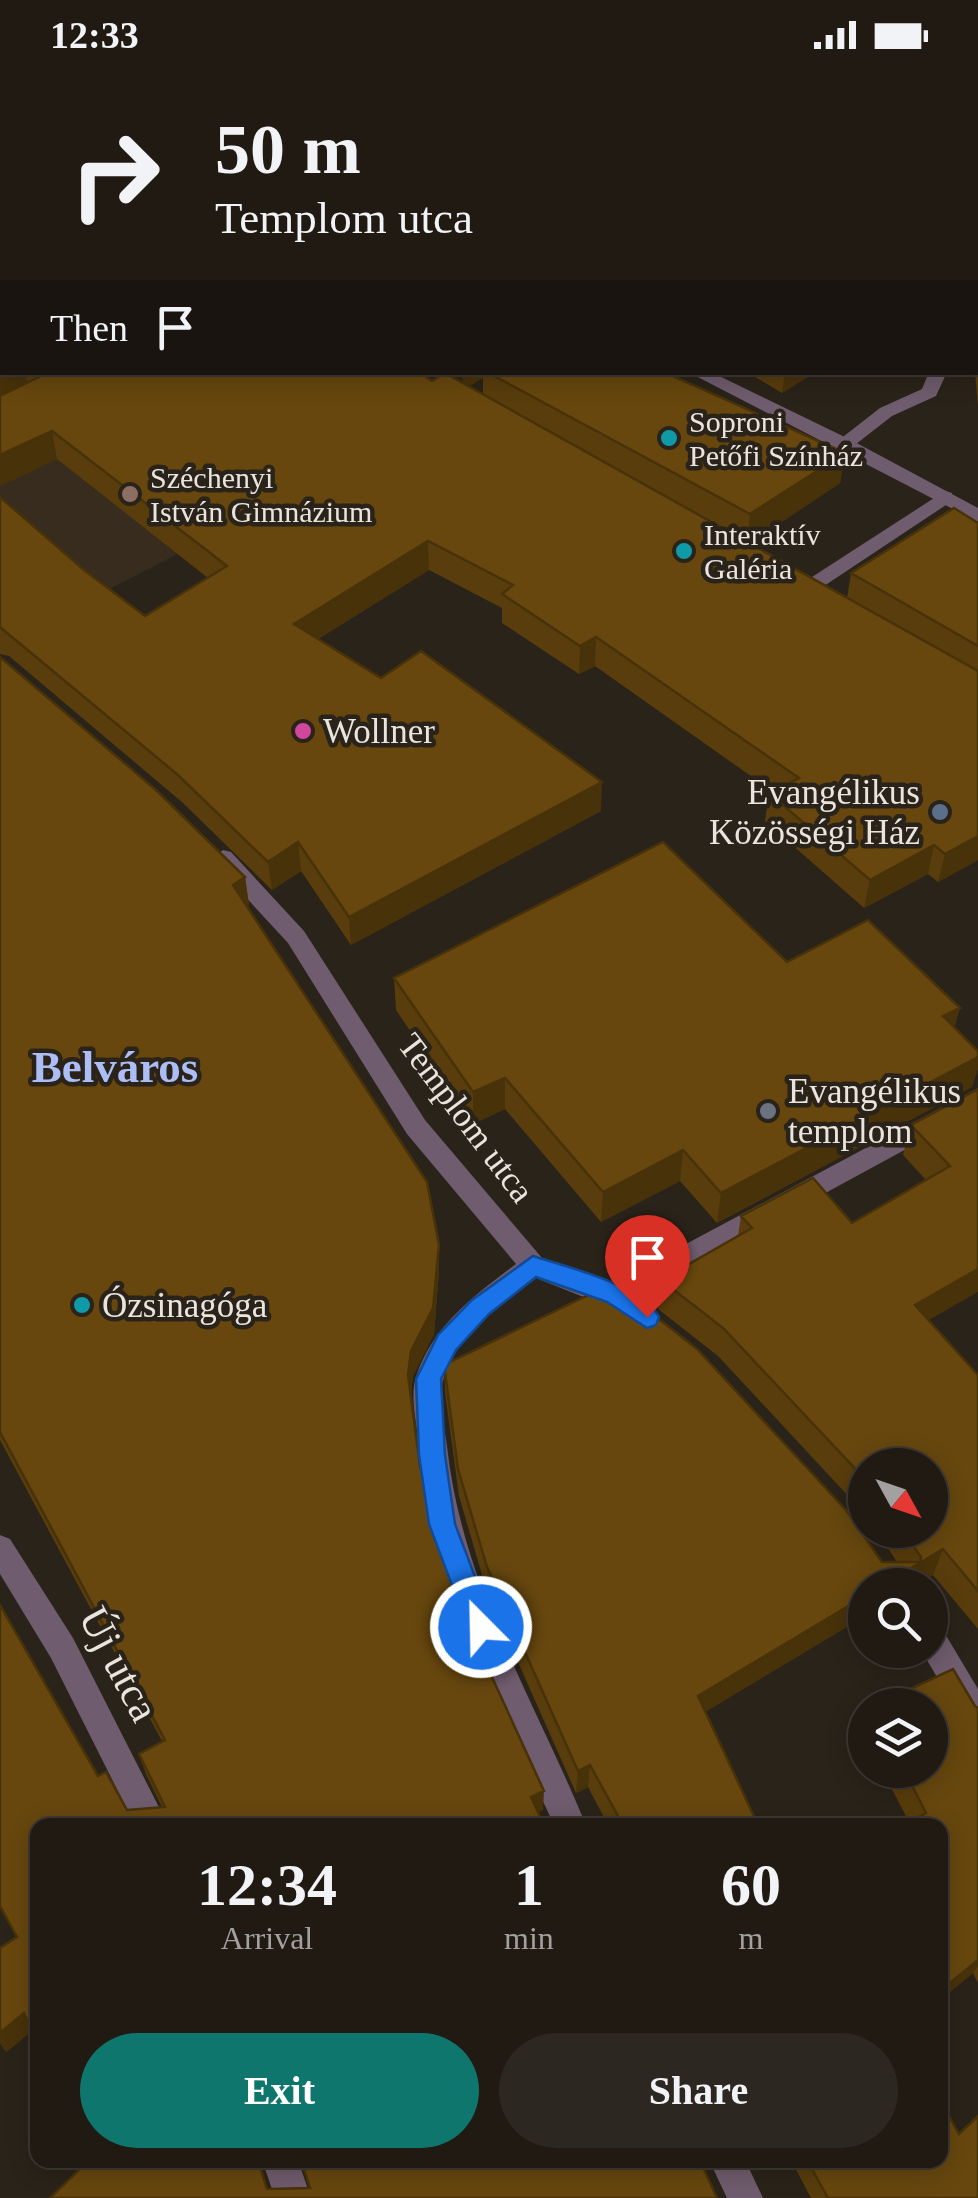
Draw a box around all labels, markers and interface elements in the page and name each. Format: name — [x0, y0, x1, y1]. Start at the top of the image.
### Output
text: 12:33 — [50, 14, 139, 56]
icon: right — [50, 110, 180, 240]
text: 50 m — [215, 111, 361, 188]
text: Templom utca — [215, 193, 473, 243]
icon: arrive — [148, 300, 203, 355]
text: Then — [50, 307, 128, 349]
place label: Soproni Petőfi Színház — [689, 405, 863, 472]
marker: Soproni Petőfi Színház — [658, 427, 680, 449]
place label: Széchenyi István Gimnázium — [150, 461, 372, 528]
marker: Széchenyi István Gimnázium — [119, 483, 141, 505]
place label: Interaktív Galéria — [704, 518, 821, 585]
marker: Interaktív Galéria — [673, 540, 695, 562]
place label: Wollner — [323, 712, 435, 751]
marker: Wollner — [292, 720, 314, 742]
place label: Evangélikus Közösségi Ház — [709, 773, 920, 852]
marker: Evangélikus Közösségi Ház — [929, 801, 951, 823]
street label: Templom utca — [390, 1026, 542, 1210]
district label: Belváros — [32, 1042, 198, 1092]
place label: Evangélikus templom — [788, 1072, 961, 1151]
marker: Evangélikus templom — [757, 1100, 779, 1122]
pin — [605, 1215, 690, 1318]
icon: arrive — [620, 1230, 675, 1285]
place label: Ózsinagóga — [102, 1285, 268, 1325]
marker: Ózsinagóga — [71, 1294, 93, 1316]
north arrow — [848, 1448, 948, 1548]
map controls — [848, 1448, 948, 1788]
button: search — [848, 1568, 948, 1668]
position arrow — [429, 1575, 533, 1679]
street label: Új utca — [70, 1599, 168, 1729]
button: layers — [848, 1688, 948, 1788]
text: 12:34 — [197, 1852, 337, 1918]
text: 1 — [514, 1852, 544, 1918]
text: 60 — [721, 1852, 781, 1918]
text: Arrival — [221, 1920, 313, 1956]
text: min — [504, 1920, 554, 1956]
text: m — [738, 1920, 763, 1956]
button: Exit — [80, 2033, 479, 2148]
button: Share — [499, 2033, 898, 2148]

